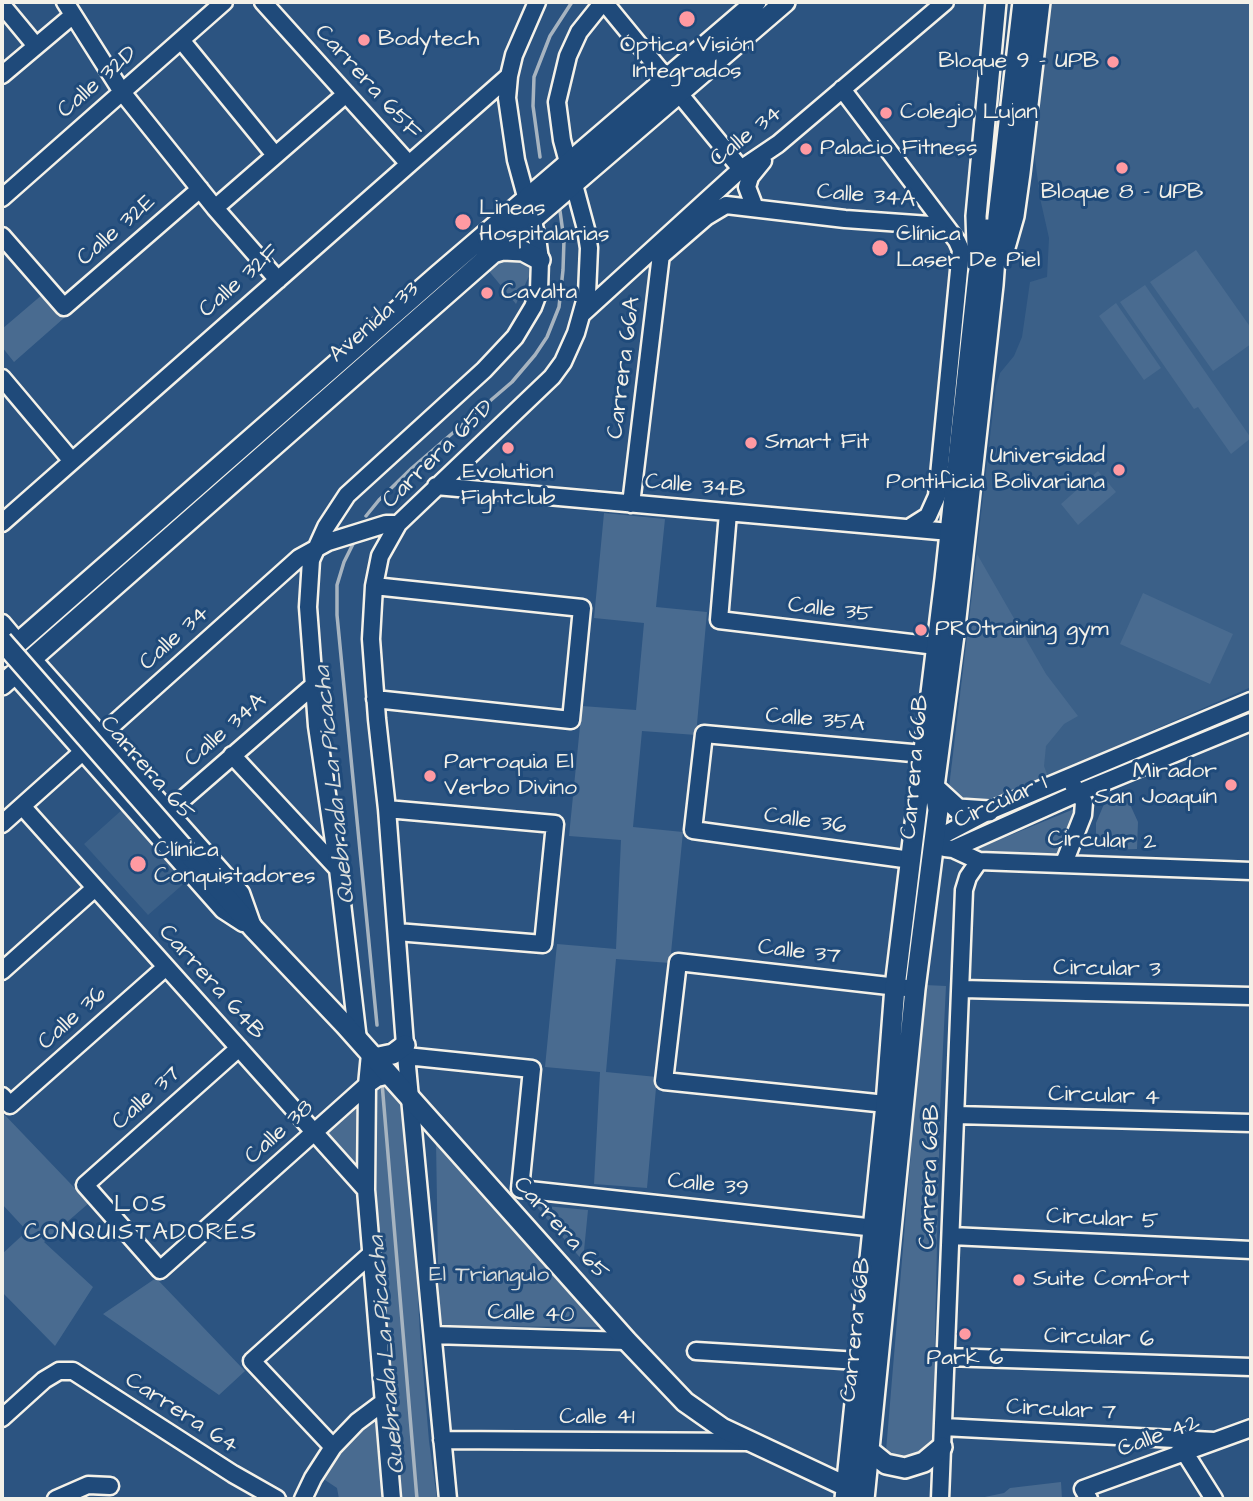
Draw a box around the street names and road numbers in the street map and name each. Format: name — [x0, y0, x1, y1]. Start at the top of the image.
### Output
street label: Carrera 65F — [308, 20, 426, 146]
street label: Calle 32D — [52, 41, 144, 125]
street label: Calle 34 — [705, 100, 789, 174]
street label: Calle 34A — [816, 179, 916, 215]
street label: Calle 32E — [72, 189, 162, 273]
street label: Calle 32F — [194, 240, 286, 324]
street label: Avenida 33 — [324, 276, 426, 370]
street label: Carrera 66A — [603, 295, 647, 441]
street label: Carrera 65D — [377, 395, 501, 515]
street label: Calle 34B — [644, 469, 746, 505]
street label: Calle 35 — [786, 592, 874, 630]
street label: Calle 34 — [134, 601, 216, 677]
street label: Calle 34A — [180, 688, 272, 774]
street label: Carrera 66B — [896, 694, 936, 840]
street label: Calle 35A — [764, 703, 866, 739]
street label: Carrera 65 — [93, 711, 199, 827]
street label: Circular 1 — [950, 770, 1052, 836]
street label: Calle 36 — [762, 803, 848, 841]
street label: Circular 2 — [1047, 826, 1157, 858]
street label: Carrera 64B — [152, 920, 270, 1046]
street label: Calle 37 — [756, 934, 842, 972]
street label: Circular 3 — [1053, 955, 1161, 985]
street label: Calle 36 — [33, 981, 113, 1057]
street label: Calle 37 — [107, 1061, 187, 1137]
street label: Circular 4 — [1048, 1081, 1160, 1113]
street label: Calle 38 — [240, 1095, 320, 1171]
street label: Carrera 68B — [915, 1104, 947, 1250]
street label: Calle 39 — [666, 1168, 750, 1204]
street label: Carrera 65 — [506, 1171, 614, 1287]
street label: Circular 5 — [1045, 1203, 1159, 1237]
street label: Carrera 66B — [836, 1257, 878, 1403]
street label: Calle 40 — [487, 1300, 575, 1330]
street label: Circular 6 — [1043, 1323, 1155, 1355]
street label: Carrera 64 — [119, 1367, 243, 1461]
street label: Circular 7 — [1005, 1394, 1117, 1428]
street label: Calle 41 — [559, 1404, 635, 1432]
street label: Calle 42 — [1114, 1409, 1204, 1465]

